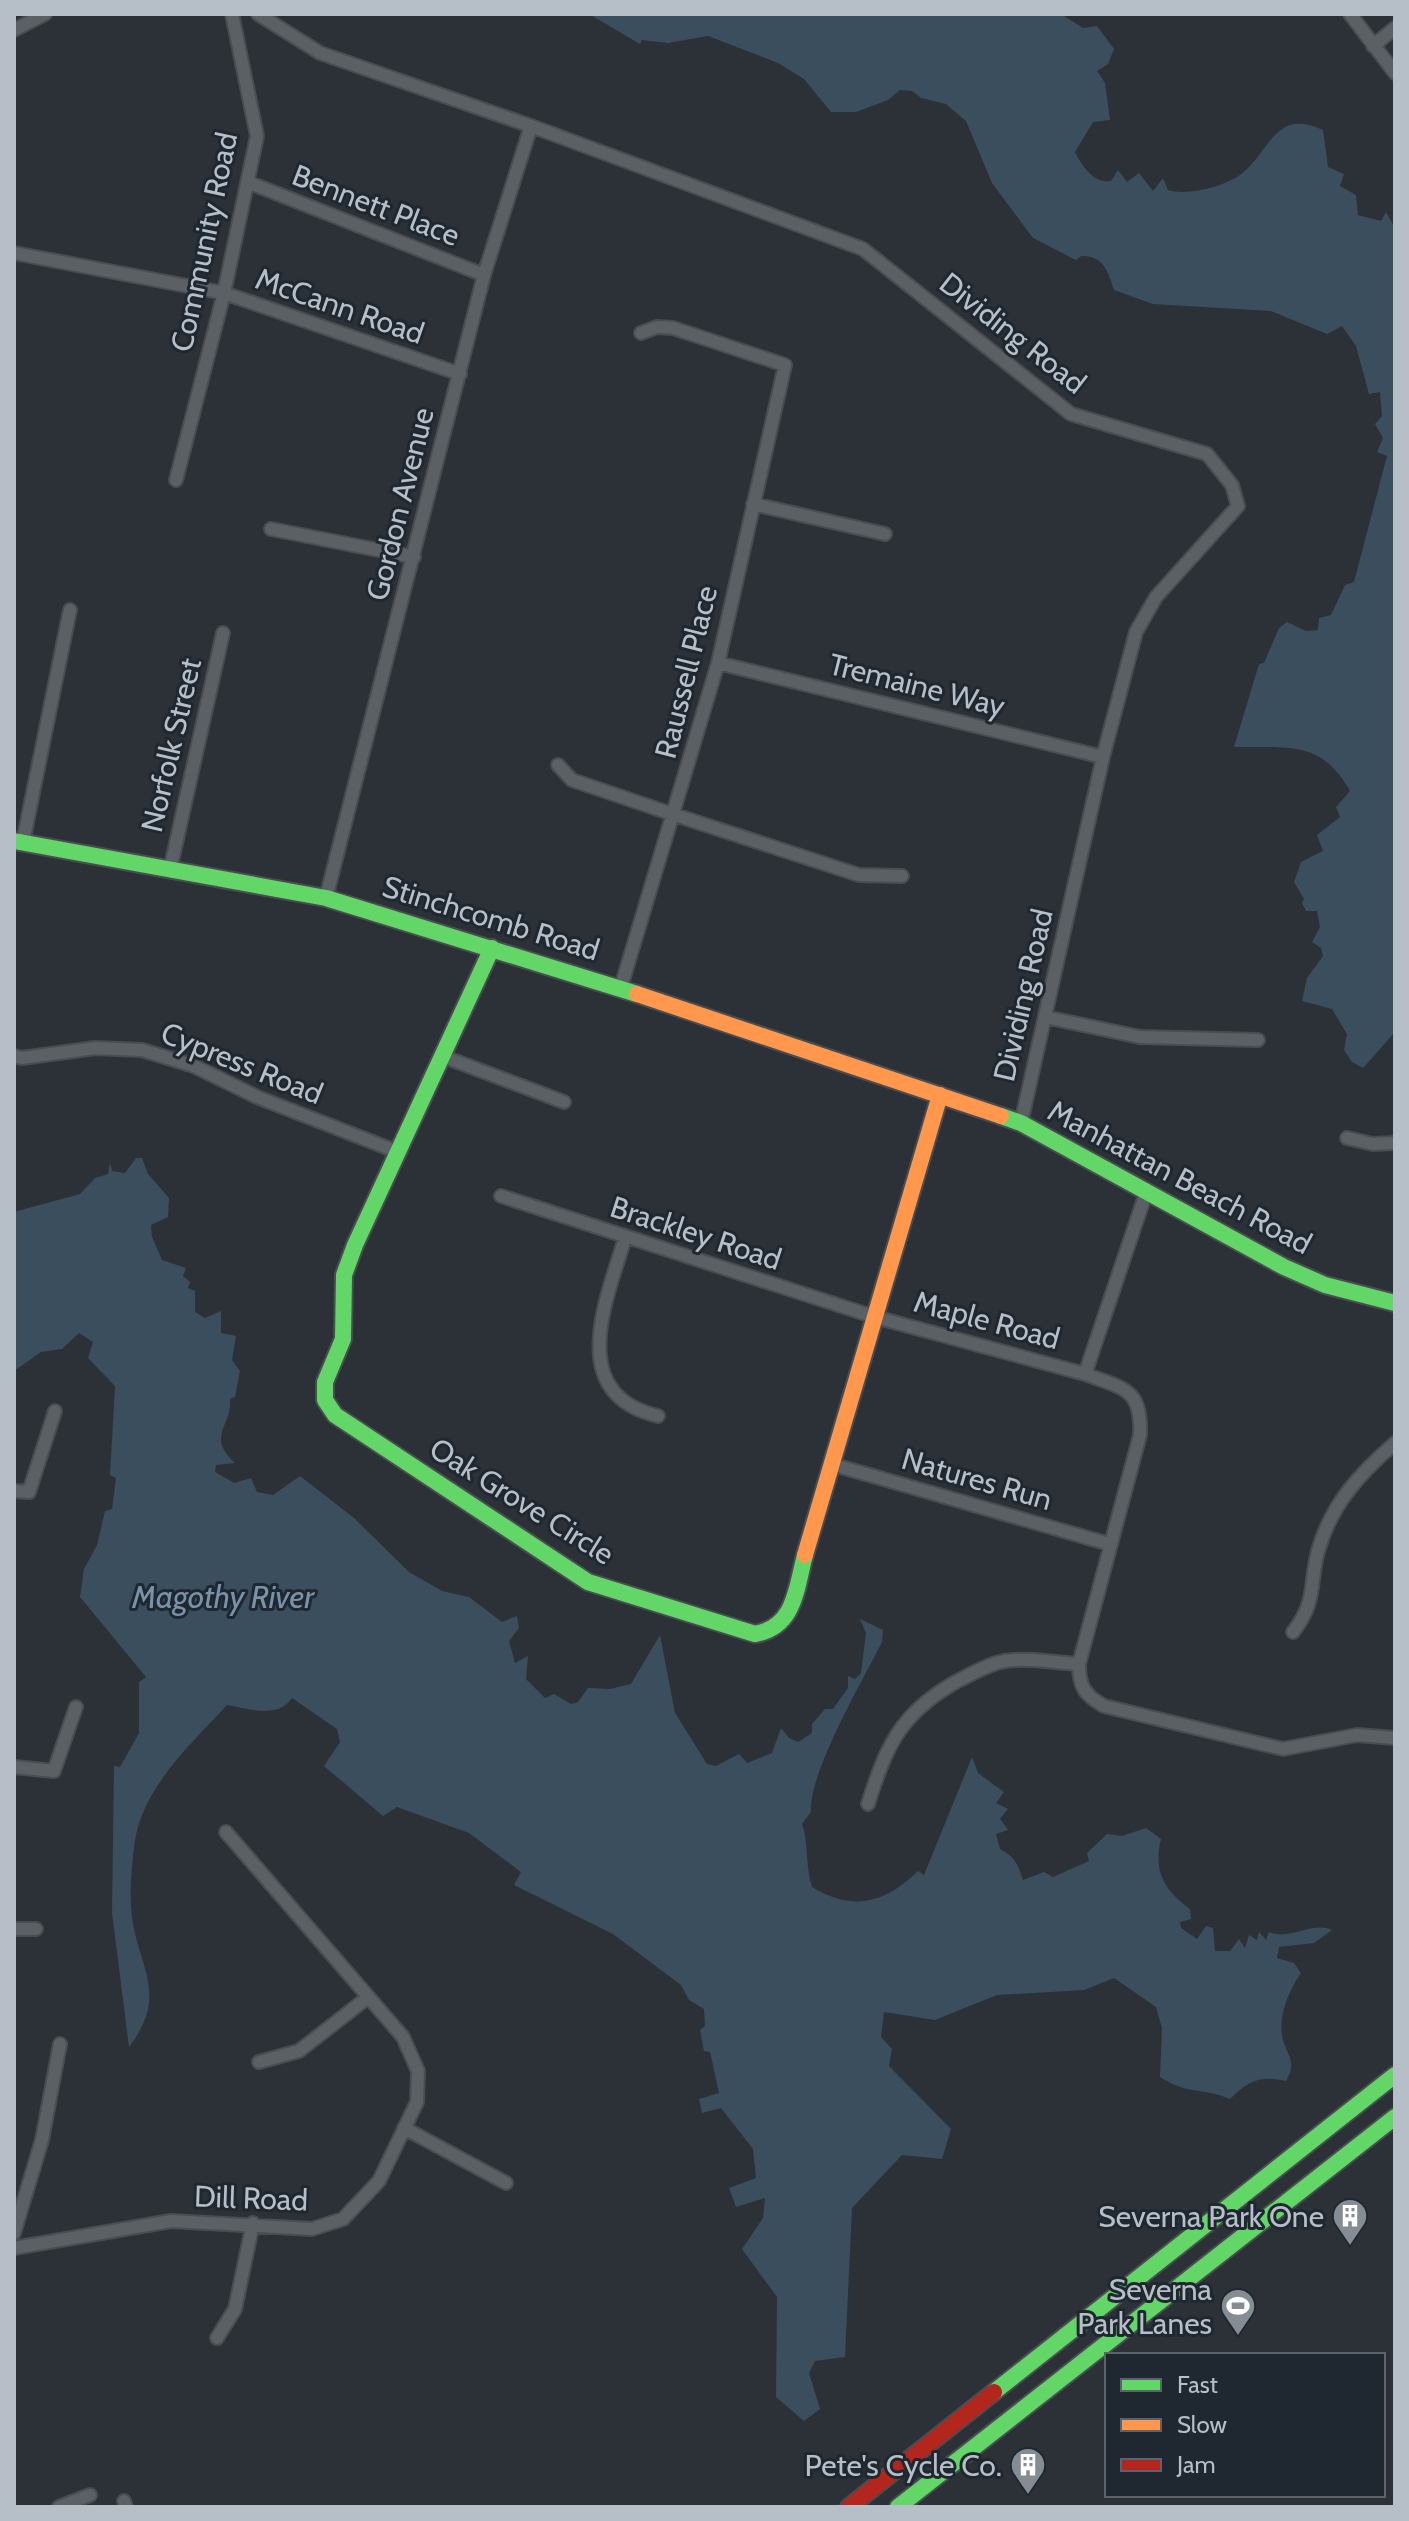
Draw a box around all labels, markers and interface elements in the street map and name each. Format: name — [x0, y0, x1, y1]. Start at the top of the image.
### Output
street label: Community Road — [163, 129, 245, 355]
street label: Bennett Place — [287, 156, 465, 254]
street label: McCann Road — [251, 260, 429, 352]
street label: Dividing Road — [932, 264, 1094, 402]
street label: Gordon Avenue — [358, 404, 442, 604]
street label: Raussell Place — [647, 582, 725, 762]
street label: Tremaine Way — [825, 645, 1009, 725]
street label: Norfolk Street — [133, 655, 209, 835]
street label: Stinchcomb Road — [378, 867, 604, 969]
street label: Dividing Road — [985, 905, 1061, 1085]
street label: Cypress Road — [156, 1014, 328, 1112]
street label: Manhattan Beach Road — [1042, 1092, 1318, 1262]
street label: Brackley Road — [606, 1188, 786, 1278]
street label: Maple Road — [910, 1283, 1064, 1357]
street label: Oak Grove Circle — [423, 1430, 621, 1572]
street label: Natures Run — [898, 1440, 1056, 1518]
water label: Magothy River — [131, 1577, 315, 1616]
street label: Dill Road — [193, 2178, 309, 2218]
building icon: Severna Park One — [1331, 2197, 1369, 2247]
place label: Severna Park One — [1098, 2198, 1324, 2235]
place label: Severna Park Lanes — [1077, 2271, 1213, 2342]
sports icon: Severna Park Lanes — [1219, 2287, 1257, 2337]
legend — [1105, 2353, 1385, 2497]
text: Fast — [1177, 2370, 1218, 2399]
text: Slow — [1177, 2410, 1227, 2439]
building icon: Pete's Cycle Co. — [1009, 2446, 1047, 2496]
place label: Pete's Cycle Co. — [804, 2447, 1002, 2484]
text: Jam — [1176, 2450, 1215, 2479]

